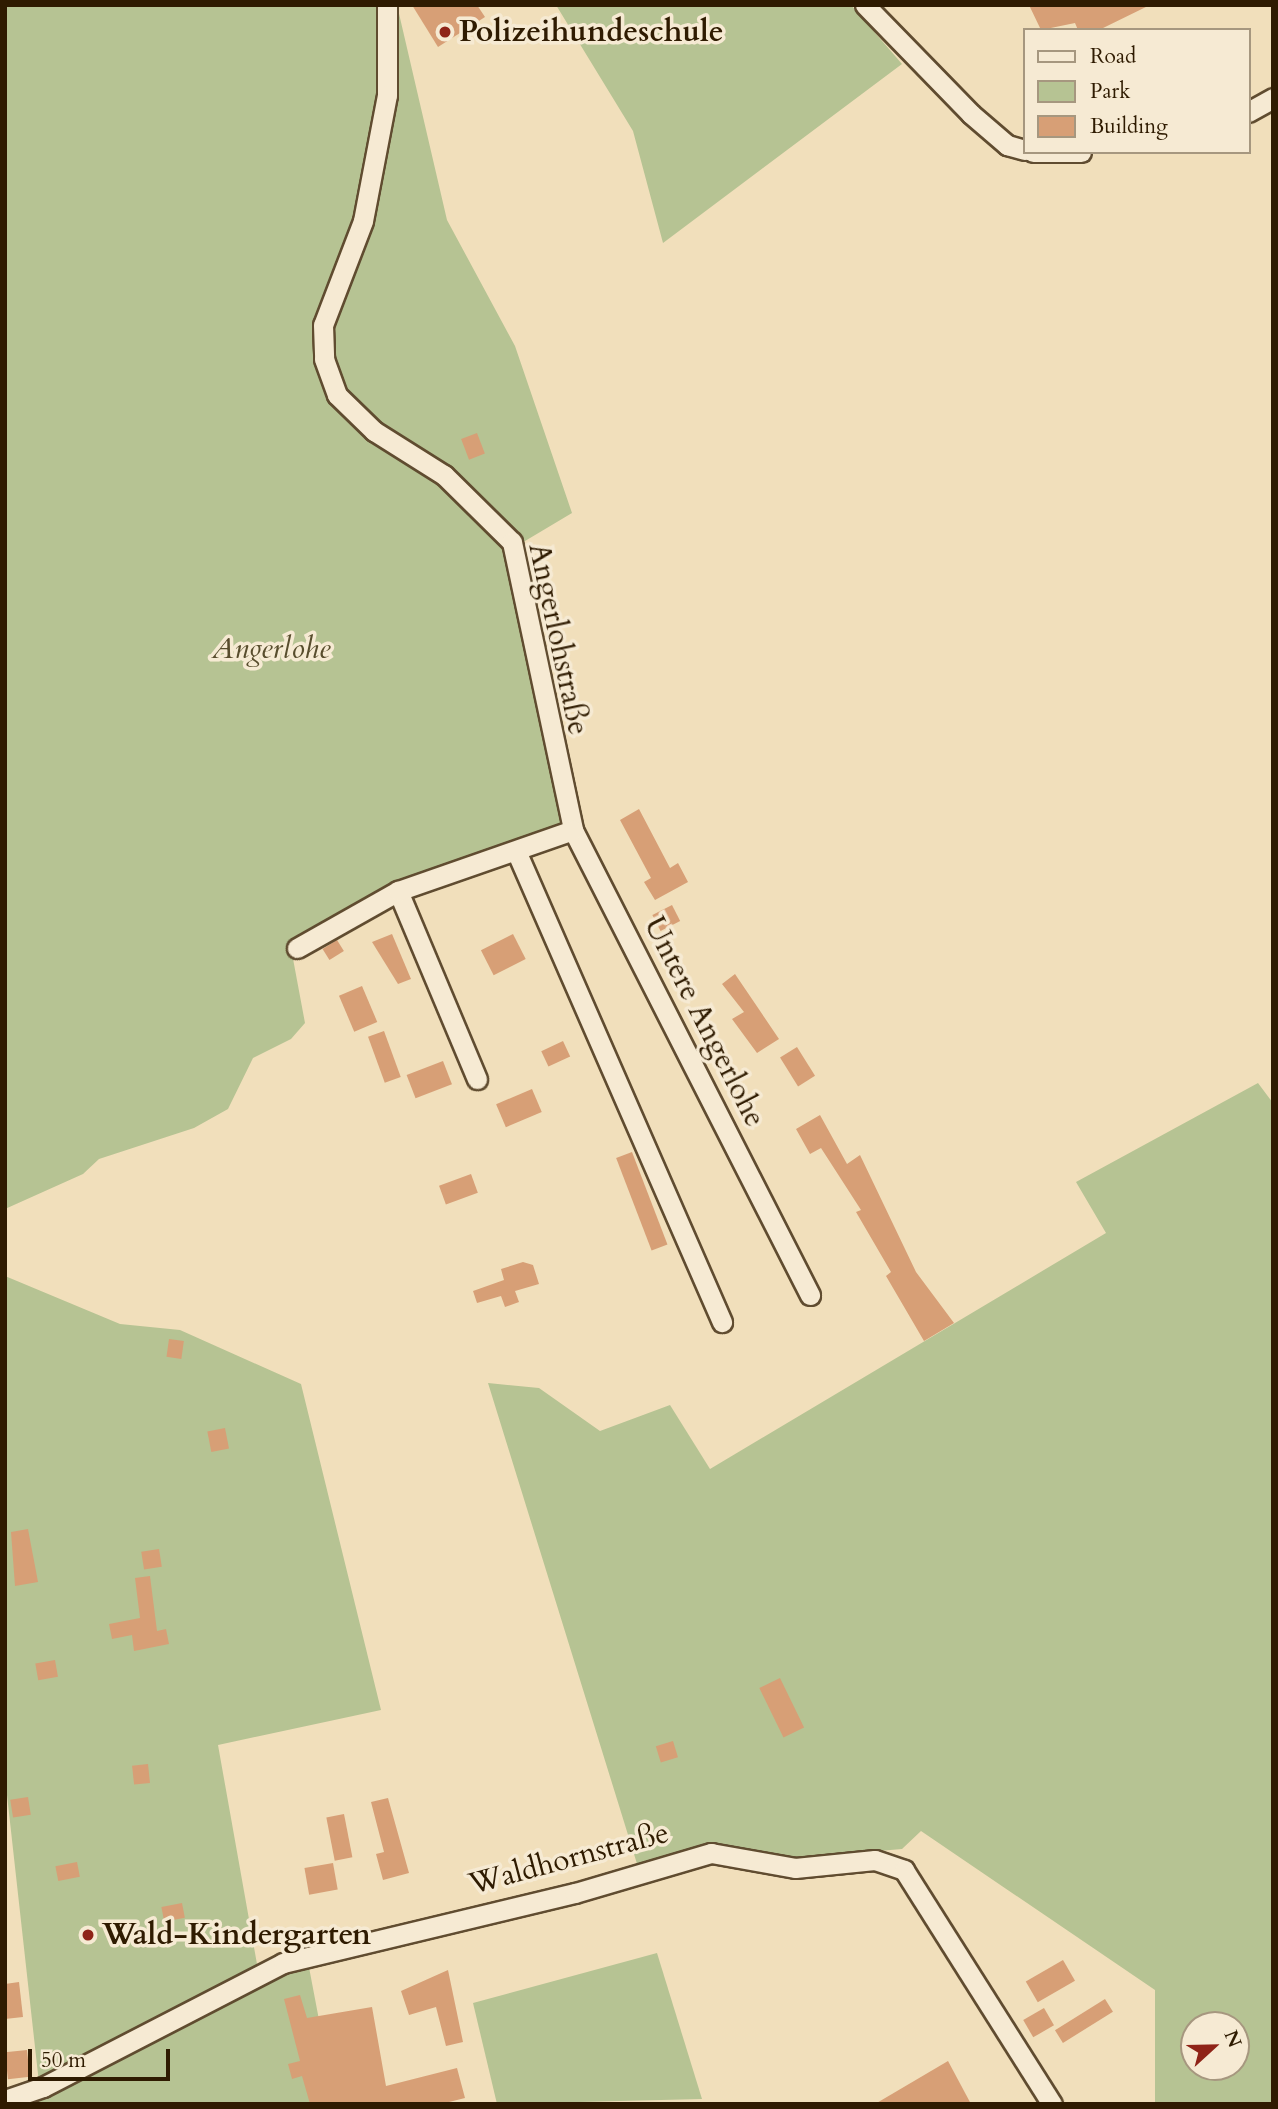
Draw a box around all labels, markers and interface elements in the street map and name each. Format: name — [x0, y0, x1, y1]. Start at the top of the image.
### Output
place label: Polizeihundeschule — [459, 14, 724, 50]
marker: Polizeihundeschule — [437, 24, 453, 40]
legend — [1023, 28, 1250, 154]
text: Road — [1090, 42, 1136, 71]
text: Park — [1090, 77, 1130, 106]
text: Building — [1090, 112, 1168, 141]
street label: Angerlohstraße — [520, 540, 596, 738]
park label: Angerlohe — [211, 631, 331, 667]
street label: Untere Angerlohe — [636, 911, 772, 1133]
street label: Waldhornstraße — [465, 1815, 673, 1903]
place label: Wald-Kindergarten — [102, 1917, 371, 1953]
marker: Wald-Kindergarten — [80, 1927, 96, 1943]
north arrow — [1180, 2011, 1250, 2081]
text: N — [1217, 2026, 1248, 2051]
scale bar — [32, 2036, 173, 2080]
text: 50 m — [41, 2046, 86, 2075]

